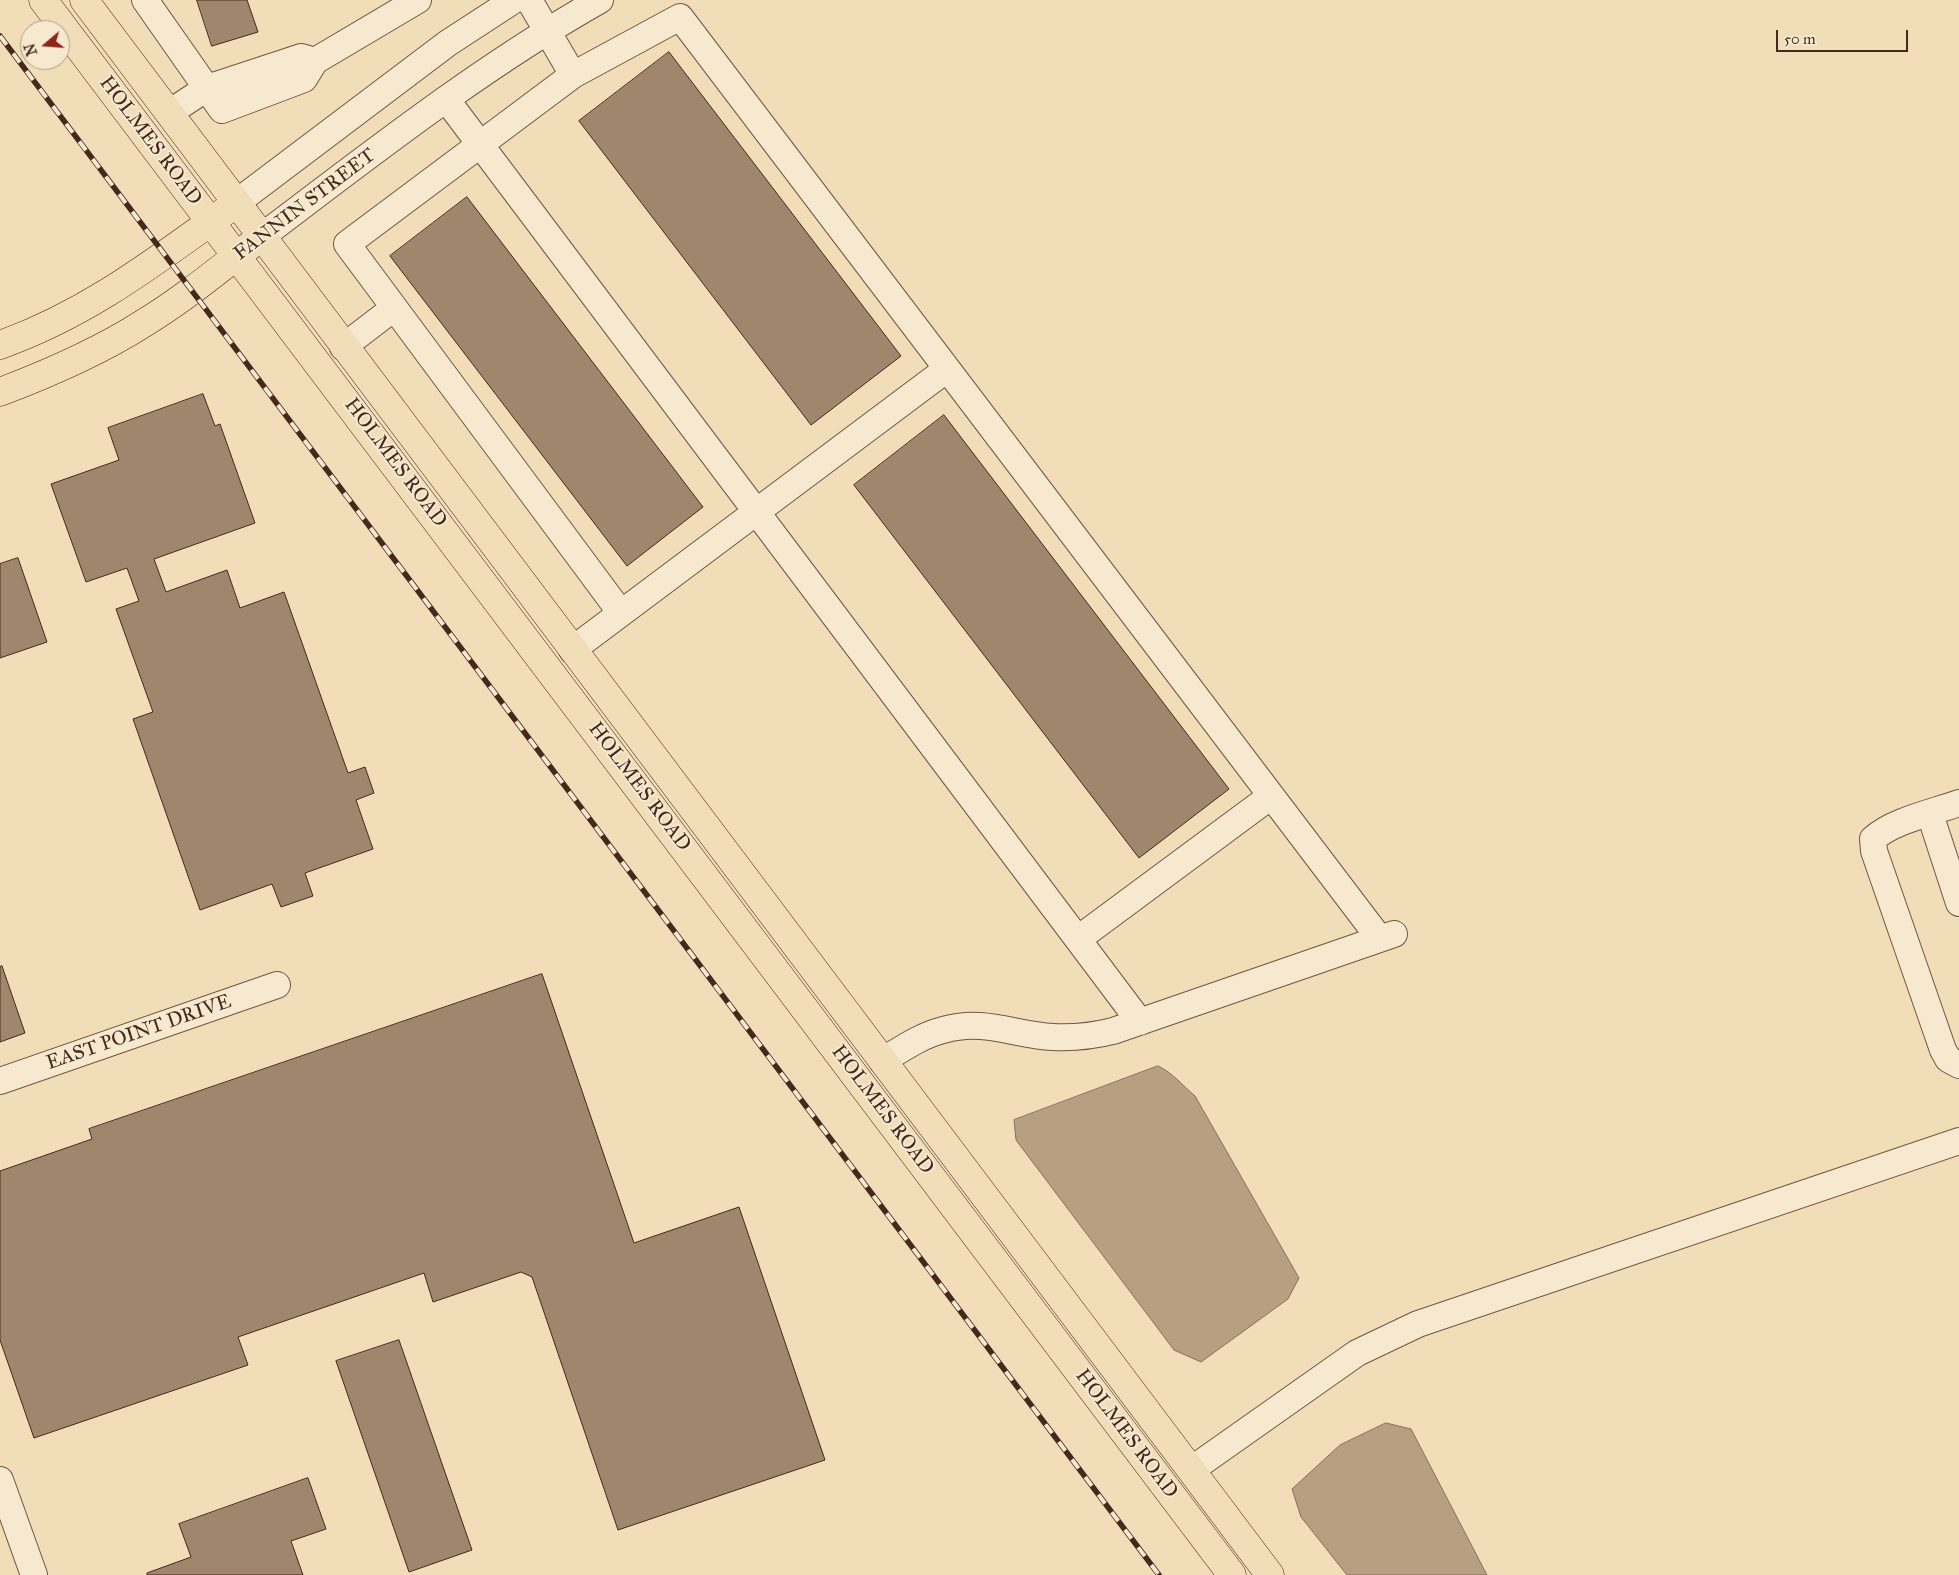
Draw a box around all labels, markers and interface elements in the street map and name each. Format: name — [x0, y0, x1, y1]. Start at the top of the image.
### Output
north arrow — [20, 20, 70, 70]
scale bar — [1779, 20, 1912, 52]
text: 50 m — [1784, 30, 1816, 48]
text: N — [21, 41, 41, 58]
street label: HOLMES ROAD — [94, 72, 206, 210]
street label: FANNIN STREET — [230, 144, 380, 266]
street label: HOLMES ROAD — [339, 394, 451, 532]
street label: HOLMES ROAD — [583, 718, 695, 856]
street label: EAST POINT DRIVE — [43, 990, 235, 1076]
street label: HOLMES ROAD — [826, 1041, 938, 1179]
street label: HOLMES ROAD — [1070, 1365, 1182, 1503]

